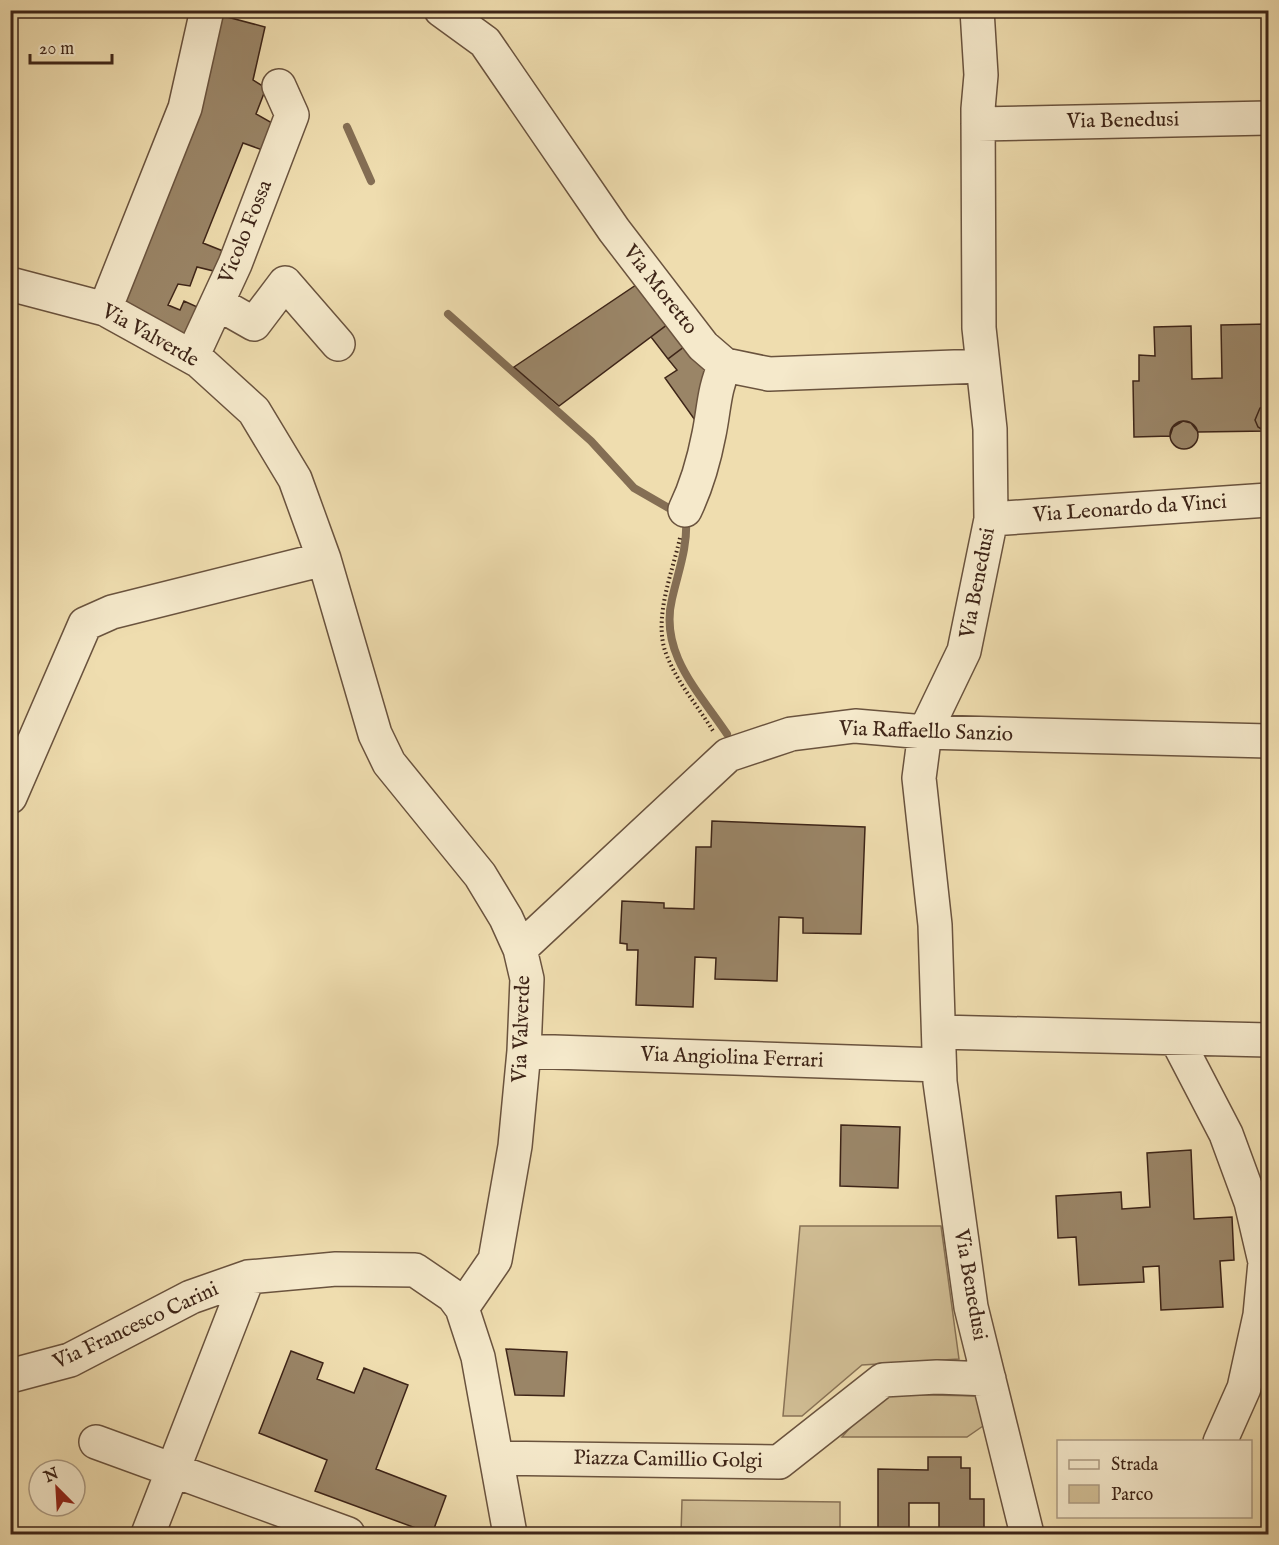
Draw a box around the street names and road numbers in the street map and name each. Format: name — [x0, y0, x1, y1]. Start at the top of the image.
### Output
street label: Via Benedusi — [1066, 107, 1179, 135]
street label: Vicolo Fossa — [213, 175, 279, 289]
street label: Via Moretto — [616, 239, 704, 340]
street label: Via Valverde — [96, 298, 204, 374]
street label: Via Leonardo da Vinci — [1031, 489, 1228, 529]
street label: Via Benedusi — [954, 525, 1002, 642]
street label: Via Raffaello Sanzio — [838, 715, 1013, 749]
street label: Via Valverde — [507, 975, 537, 1084]
street label: Via Angiolina Ferrari — [639, 1041, 824, 1075]
street label: Via Benedusi — [947, 1226, 993, 1343]
street label: Via Francesco Carini — [48, 1276, 223, 1377]
street label: Piazza Camillio Golgi — [573, 1445, 763, 1475]

